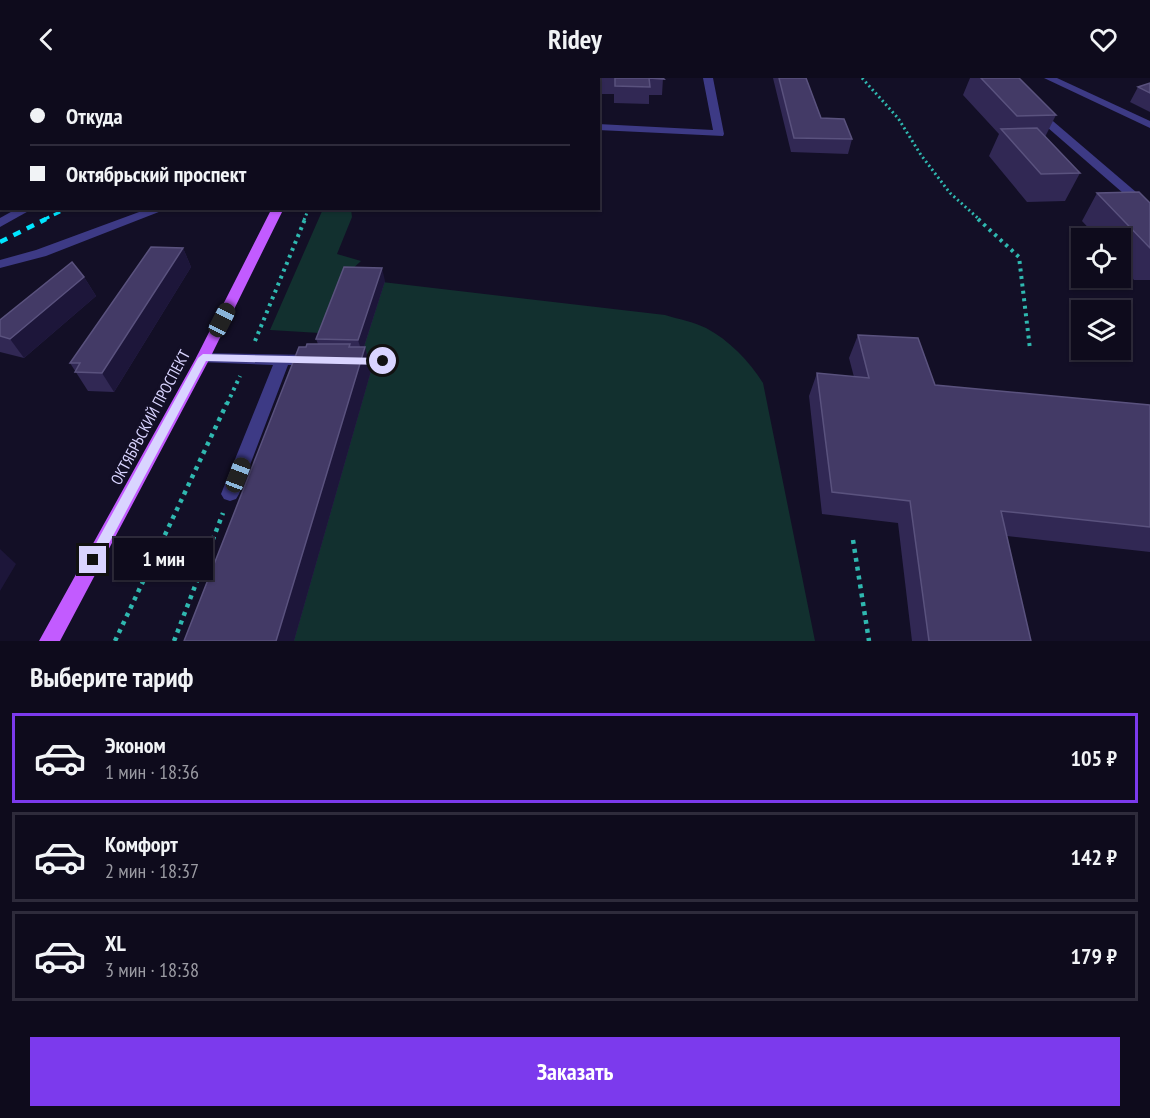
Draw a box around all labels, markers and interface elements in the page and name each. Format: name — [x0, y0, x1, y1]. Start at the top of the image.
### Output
text: Ridey — [548, 22, 602, 56]
icon: back — [30, 23, 63, 56]
icon: heart — [1087, 23, 1120, 56]
text: Откуда — [66, 102, 123, 130]
text: Октябрьский проспект — [66, 160, 246, 188]
map controls — [1071, 228, 1131, 360]
button: locate — [1071, 228, 1131, 288]
car — [206, 300, 238, 340]
button: layers — [1071, 300, 1131, 360]
street label: ОКТЯБРЬСКИЙ ПРОСПЕКТ — [106, 346, 194, 488]
route start — [369, 347, 396, 374]
car — [223, 455, 253, 495]
callout: 1 мин — [114, 539, 213, 581]
route end — [79, 546, 106, 573]
text: 1 мин — [142, 546, 185, 572]
text: Выберите тариф — [30, 660, 193, 694]
icon: car — [33, 731, 87, 785]
text: Эконом — [105, 731, 166, 759]
text: 105 ₽ — [1070, 744, 1117, 772]
text: 1 мин · 18:36 — [105, 759, 199, 785]
icon: car — [33, 830, 87, 884]
text: Комфорт — [105, 830, 178, 858]
text: 142 ₽ — [1070, 843, 1117, 871]
text: 2 мин · 18:37 — [105, 858, 199, 884]
icon: car — [33, 929, 87, 983]
text: XL — [105, 929, 126, 957]
text: 179 ₽ — [1070, 942, 1117, 970]
text: 3 мин · 18:38 — [105, 957, 199, 983]
button: Заказать — [30, 1037, 1120, 1106]

